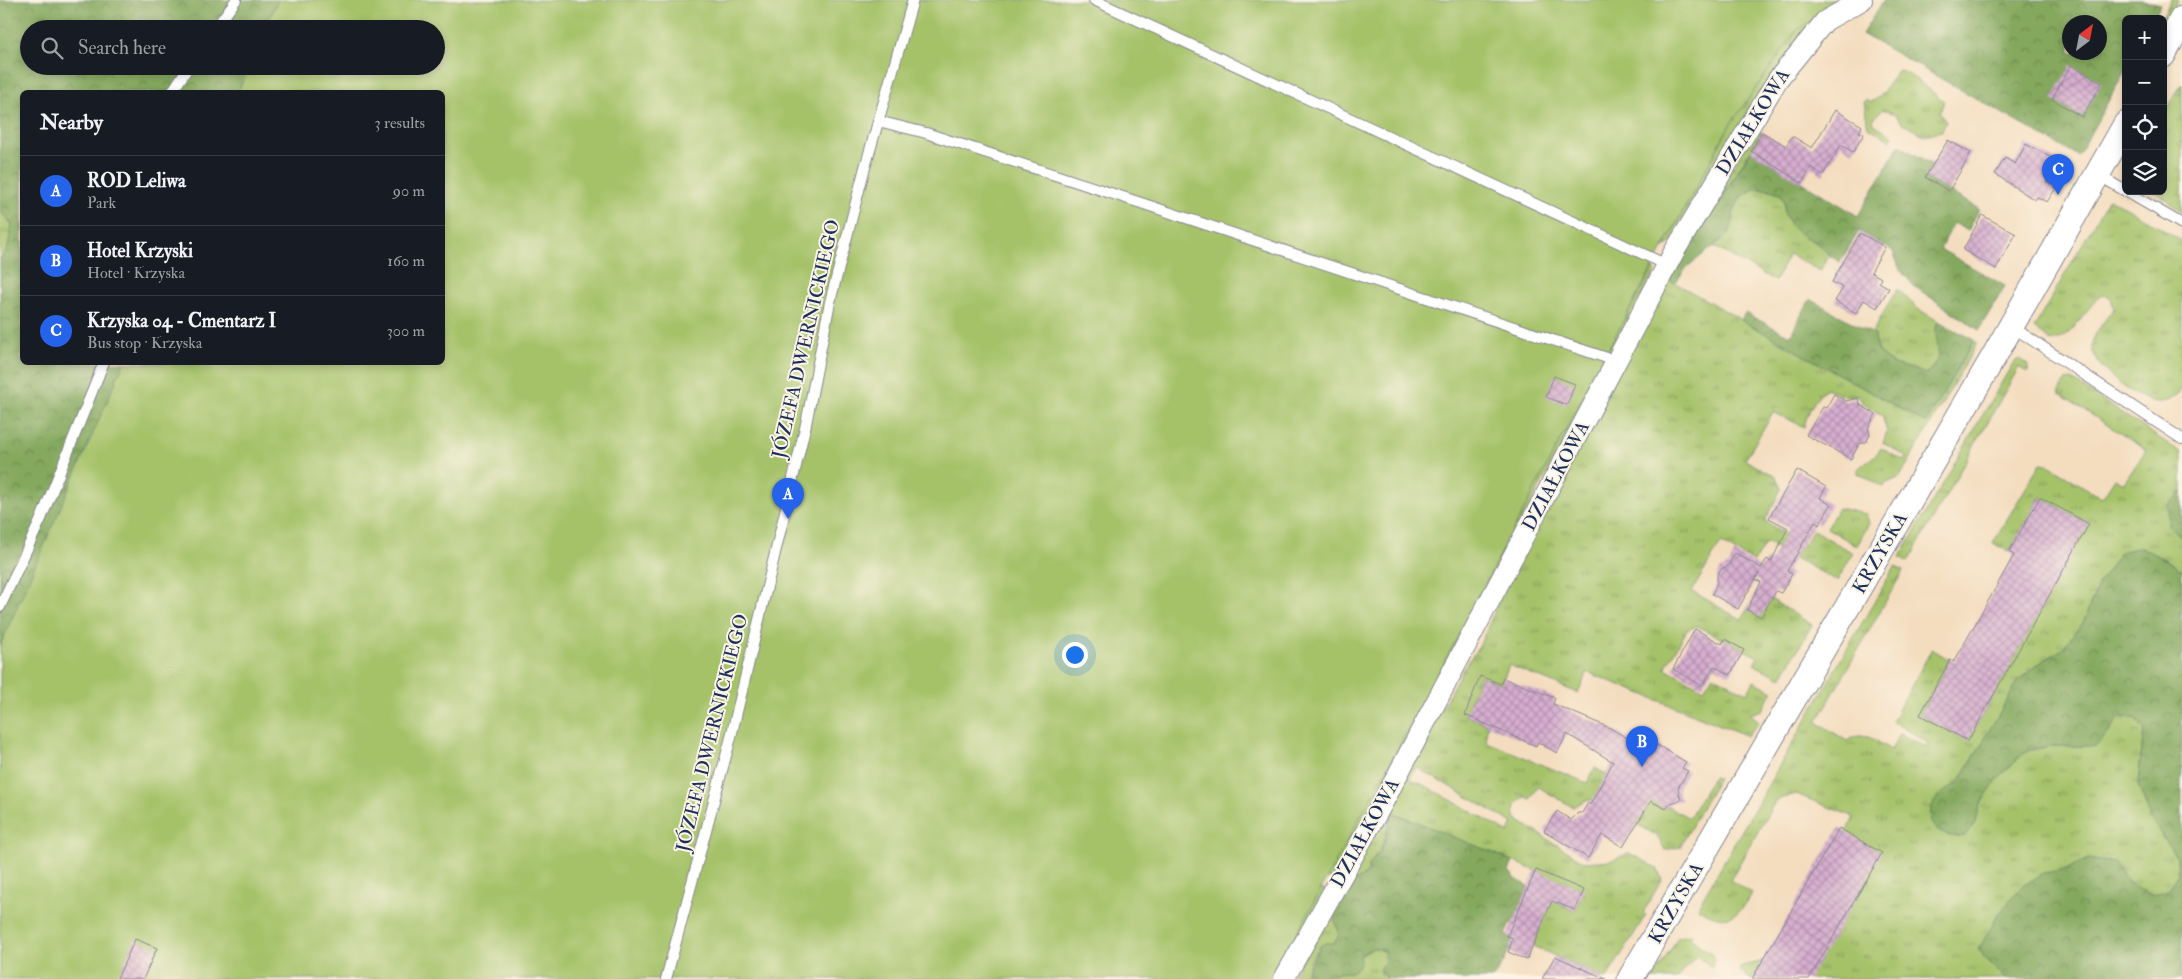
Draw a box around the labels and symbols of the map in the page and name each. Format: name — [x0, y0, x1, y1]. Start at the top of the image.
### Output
north arrow — [2062, 15, 2107, 60]
street label: DZIAŁKOWA — [1711, 64, 1795, 180]
pin: C — [2042, 154, 2074, 195]
street label: JÓZEFA DWERNICKIEGO — [765, 217, 845, 462]
street label: DZIAŁKOWA — [1517, 417, 1595, 535]
pin: A — [772, 478, 804, 519]
street label: KRZYSKA — [1847, 508, 1913, 598]
street label: JÓZEFA DWERNICKIEGO — [669, 611, 753, 855]
your location — [1062, 642, 1088, 668]
pin: B — [1626, 726, 1658, 767]
street label: DZIAŁKOWA — [1325, 774, 1405, 892]
street label: KRZYSKA — [1643, 858, 1709, 948]

